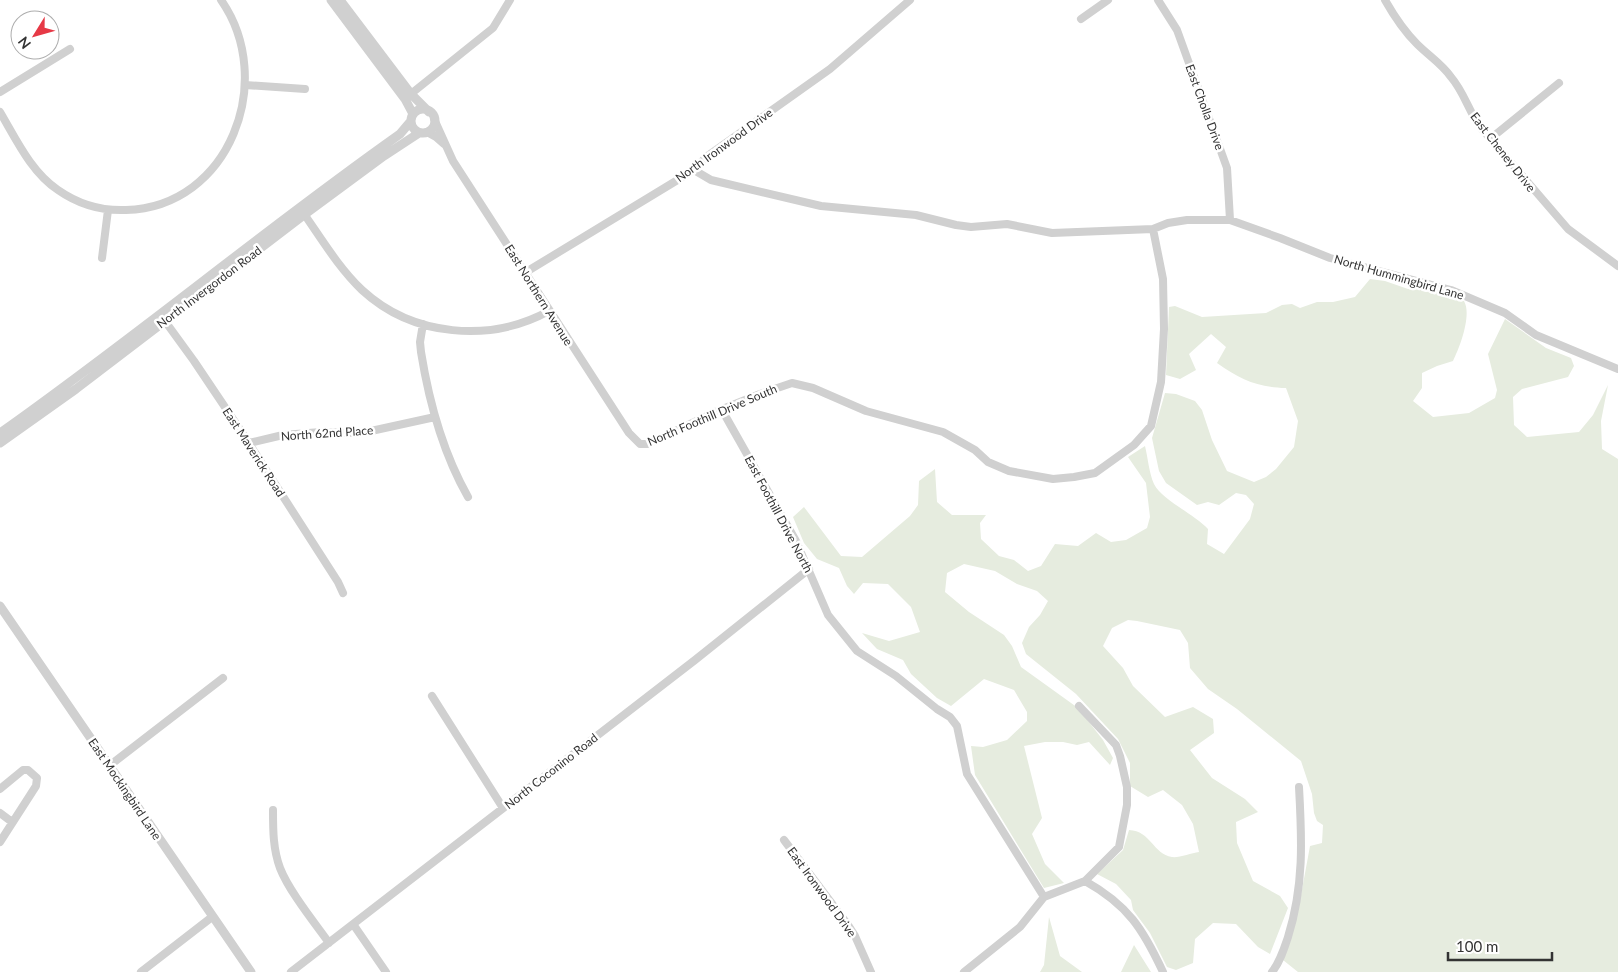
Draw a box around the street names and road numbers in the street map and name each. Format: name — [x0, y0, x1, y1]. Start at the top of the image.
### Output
street label: East Cholla Drive — [1183, 62, 1227, 152]
street label: North Ironwood Drive — [672, 105, 776, 185]
street label: East Cheney Drive — [1467, 109, 1539, 195]
street label: East Northern Avenue — [502, 242, 576, 348]
street label: North Invergordon Road — [154, 243, 264, 331]
street label: North Hummingbird Lane — [1332, 251, 1466, 303]
street label: North Foothill Drive South — [645, 381, 779, 449]
street label: East Maverick Road — [220, 405, 288, 499]
street label: North 62nd Place — [280, 422, 374, 444]
street label: East Foothill Drive North — [742, 453, 816, 575]
street label: North Coconino Road — [501, 730, 601, 812]
street label: East Mockingbird Lane — [85, 735, 165, 843]
street label: East Ironwood Drive — [784, 844, 860, 940]

